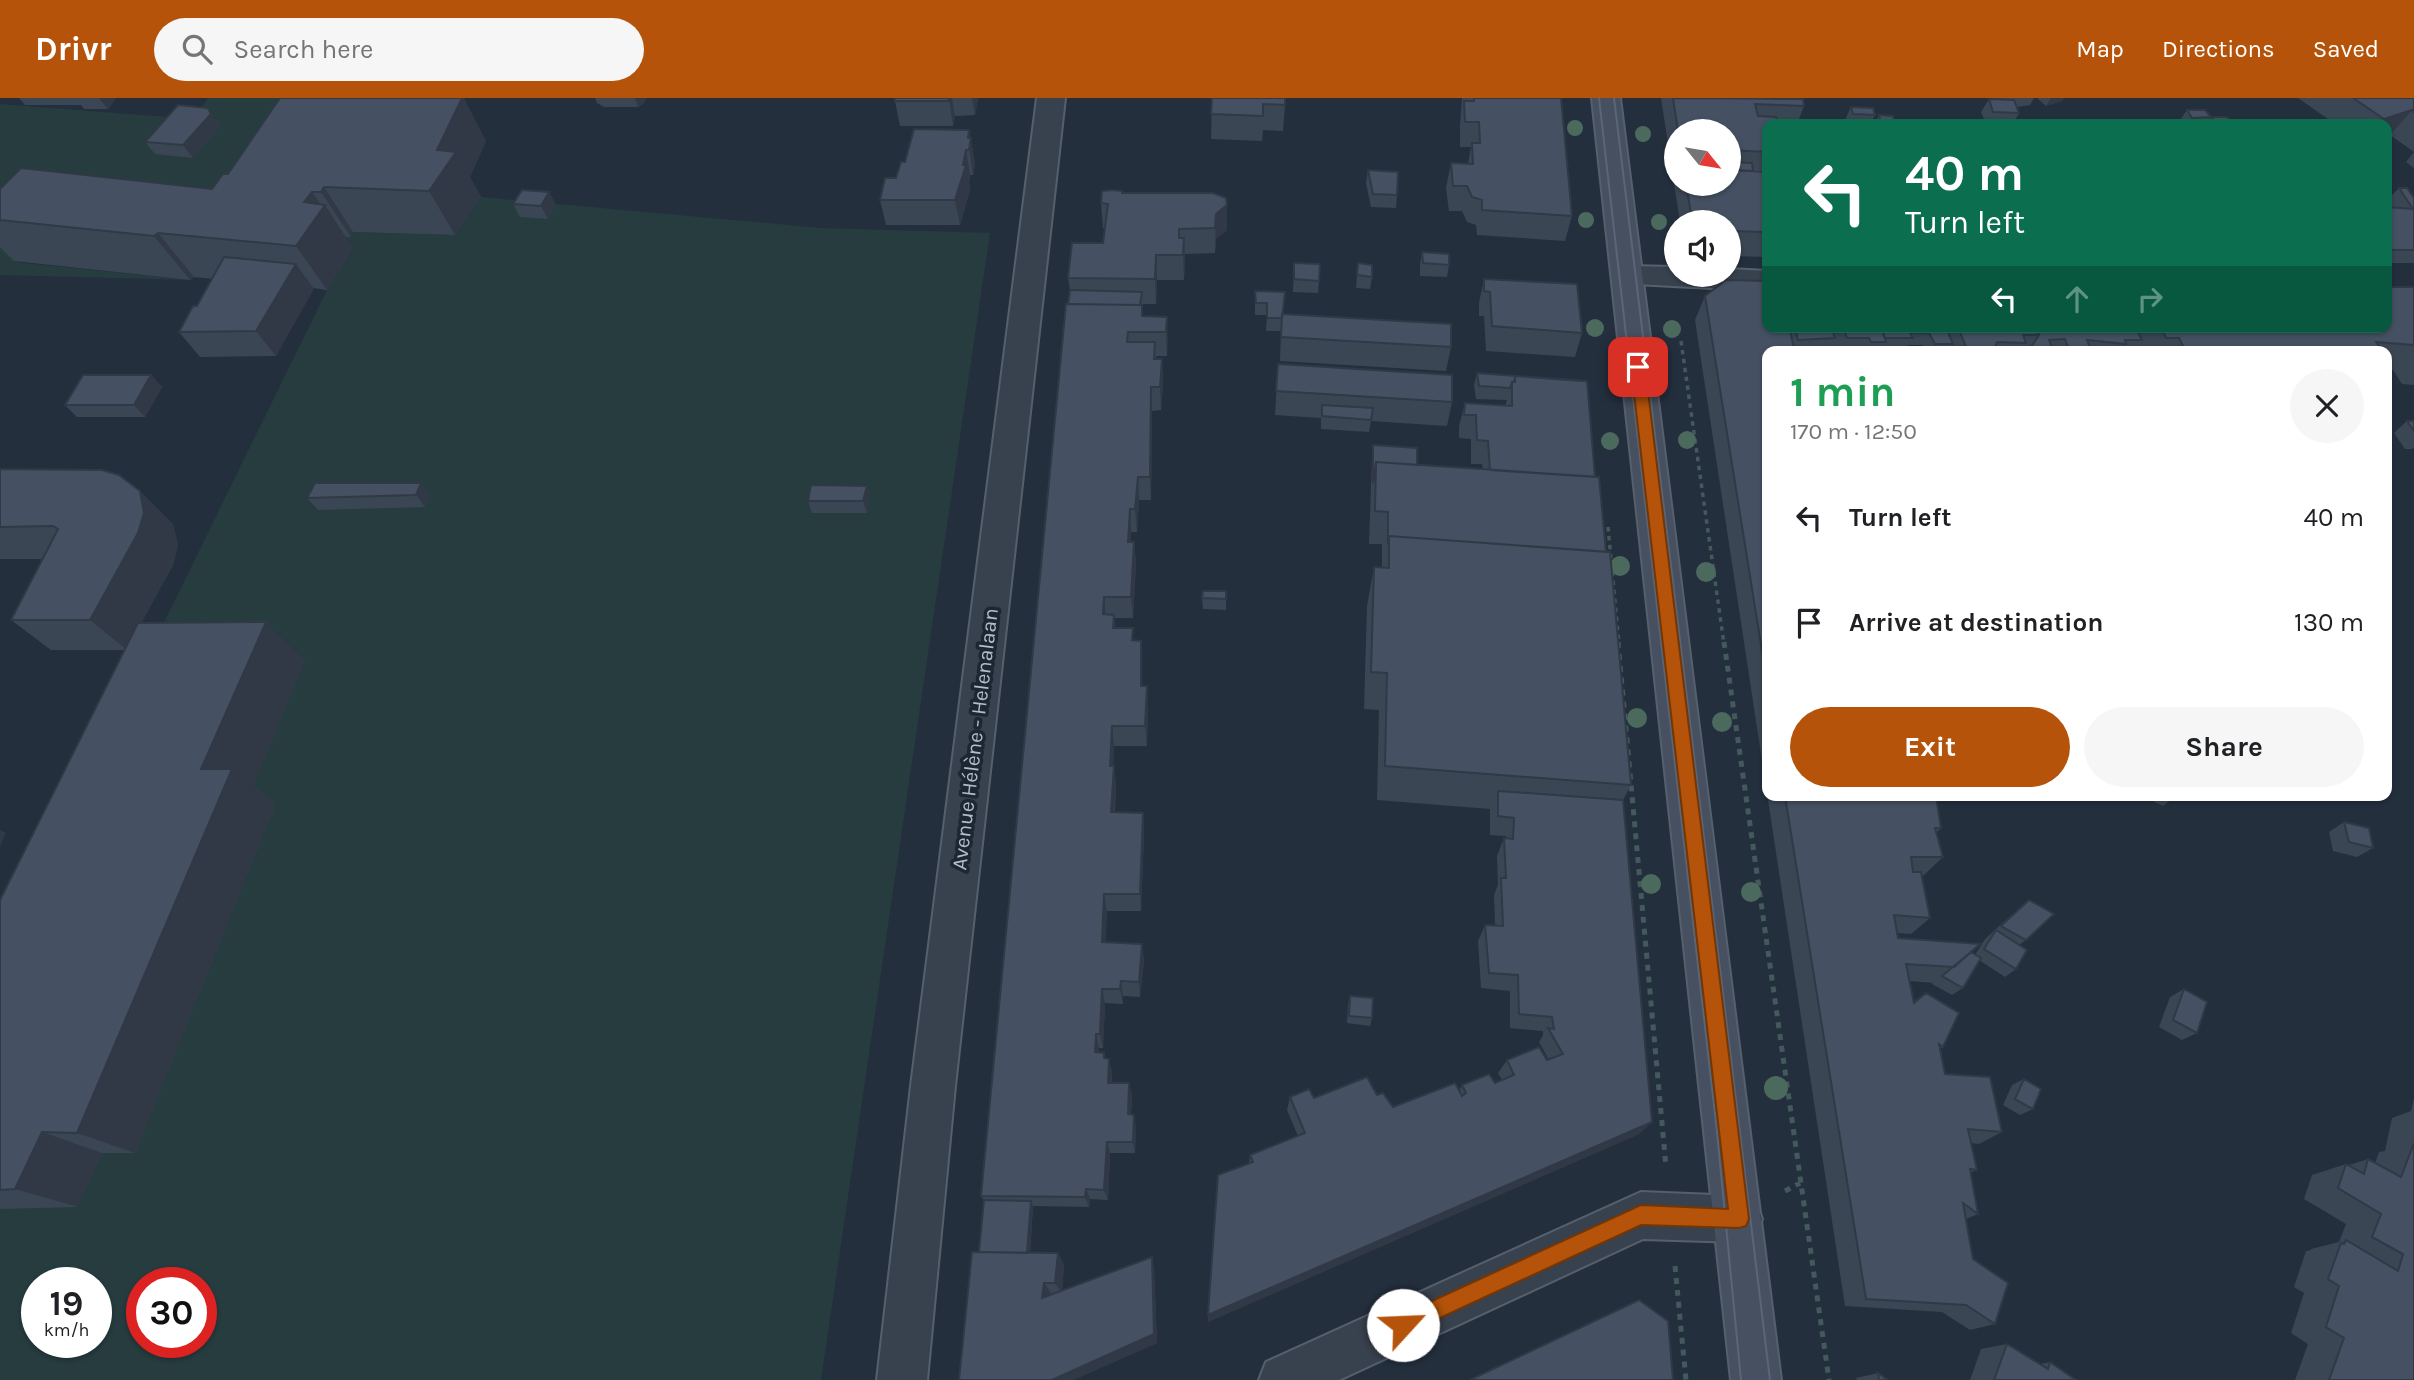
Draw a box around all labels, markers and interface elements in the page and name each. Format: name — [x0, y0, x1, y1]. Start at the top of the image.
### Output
search box — [154, 18, 644, 81]
text: Drivr — [35, 30, 112, 68]
icon: search — [178, 30, 216, 68]
text: Search here — [234, 34, 373, 65]
text: Map — [2076, 35, 2124, 63]
text: Directions — [2162, 35, 2275, 63]
text: Saved — [2313, 35, 2379, 63]
north arrow — [1664, 119, 1741, 196]
map controls — [1664, 119, 1741, 287]
text: 40 m — [1905, 145, 2024, 202]
icon: left — [1790, 147, 1881, 238]
text: Turn left — [1905, 204, 2025, 241]
button: sound — [1664, 210, 1741, 287]
icon: left — [1985, 280, 2023, 318]
icon: ahead — [2058, 280, 2096, 318]
icon: right — [2131, 280, 2169, 318]
pin — [1608, 337, 1668, 397]
icon: arrive — [1619, 348, 1657, 386]
text: 1 min — [1790, 367, 1895, 417]
button: close — [2290, 369, 2364, 443]
text: 170 m · 12:50 — [1790, 418, 1917, 445]
icon: left — [1790, 499, 1828, 537]
text: Turn left — [1849, 502, 1951, 533]
text: 40 m — [2304, 502, 2364, 533]
icon: arrive — [1790, 604, 1828, 642]
street label: Avenue Hélène - Helenalaan — [947, 607, 1003, 871]
text: Arrive at destination — [1849, 607, 2103, 638]
text: 130 m — [2294, 607, 2364, 638]
button: Exit — [1790, 707, 2070, 787]
button: Share — [2084, 707, 2364, 787]
speed limit sign: 30 — [126, 1267, 217, 1358]
text: 19 — [50, 1283, 83, 1324]
position arrow — [1366, 1288, 1440, 1362]
text: km/h — [44, 1319, 89, 1341]

